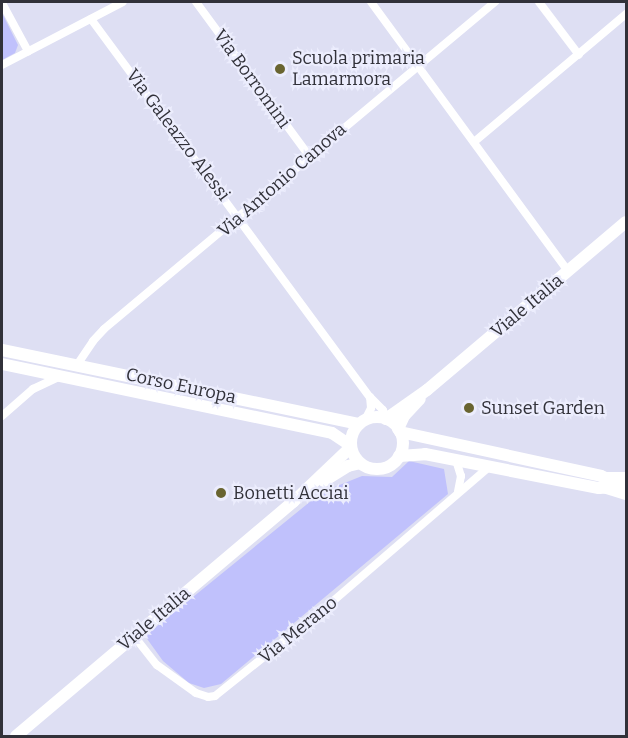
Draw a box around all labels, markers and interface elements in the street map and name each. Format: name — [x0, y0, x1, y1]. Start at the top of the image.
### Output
street label: Via Borromini — [209, 25, 295, 133]
place label: Scuola primaria Lamarmora — [292, 48, 425, 90]
marker: Scuola primaria Lamarmora — [273, 62, 287, 76]
street label: Via Galeazzo Alessi — [121, 65, 235, 205]
street label: Via Antonio Canova — [213, 118, 351, 242]
street label: Viale Italia — [486, 269, 568, 343]
street label: Corso Europa — [124, 364, 238, 408]
place label: Sunset Garden — [481, 397, 605, 419]
marker: Sunset Garden — [462, 401, 476, 415]
place label: Bonetti Acciai — [233, 482, 349, 504]
marker: Bonetti Acciai — [214, 486, 228, 500]
street label: Viale Italia — [113, 582, 195, 656]
street label: Via Merano — [254, 592, 342, 668]

